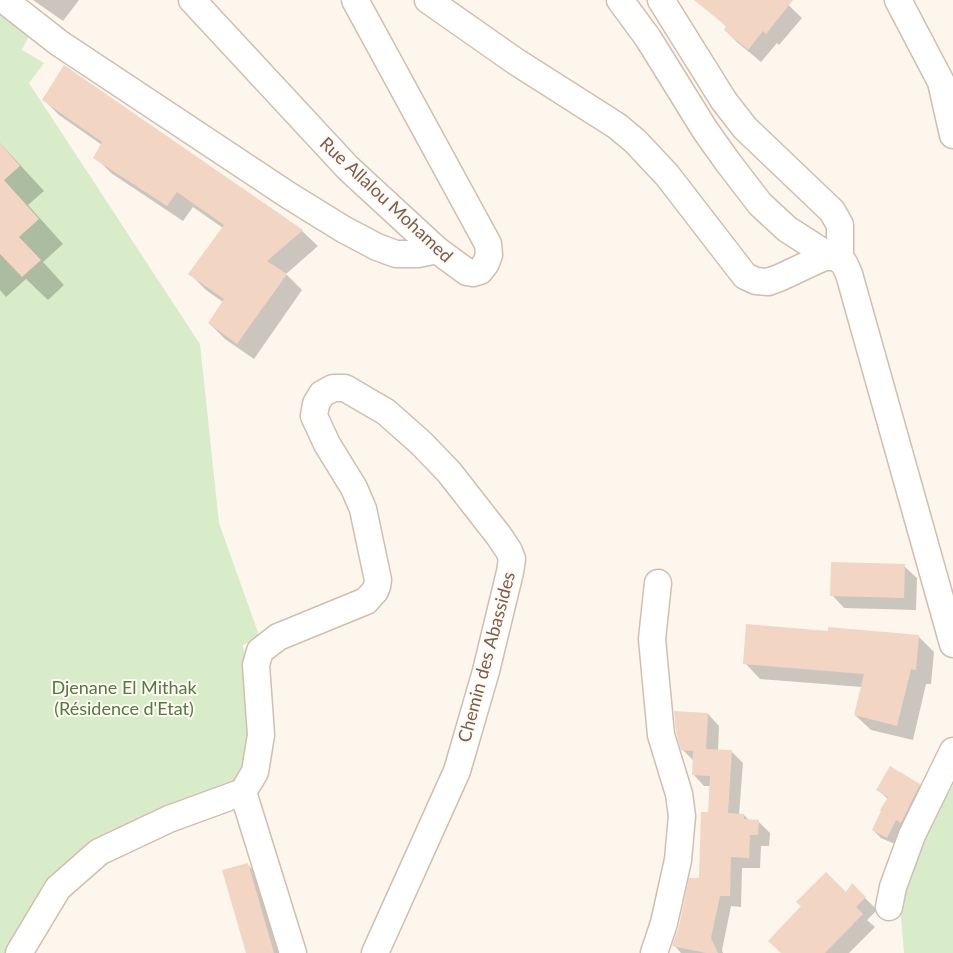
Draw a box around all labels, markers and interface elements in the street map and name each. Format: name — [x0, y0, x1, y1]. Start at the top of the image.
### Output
street label: Rue Allalou Mohamed — [315, 133, 457, 267]
street label: Chemin des Abassides — [454, 569, 520, 745]
park label: Djenane El Mithak (Résidence d'Etat) — [51, 677, 197, 720]

